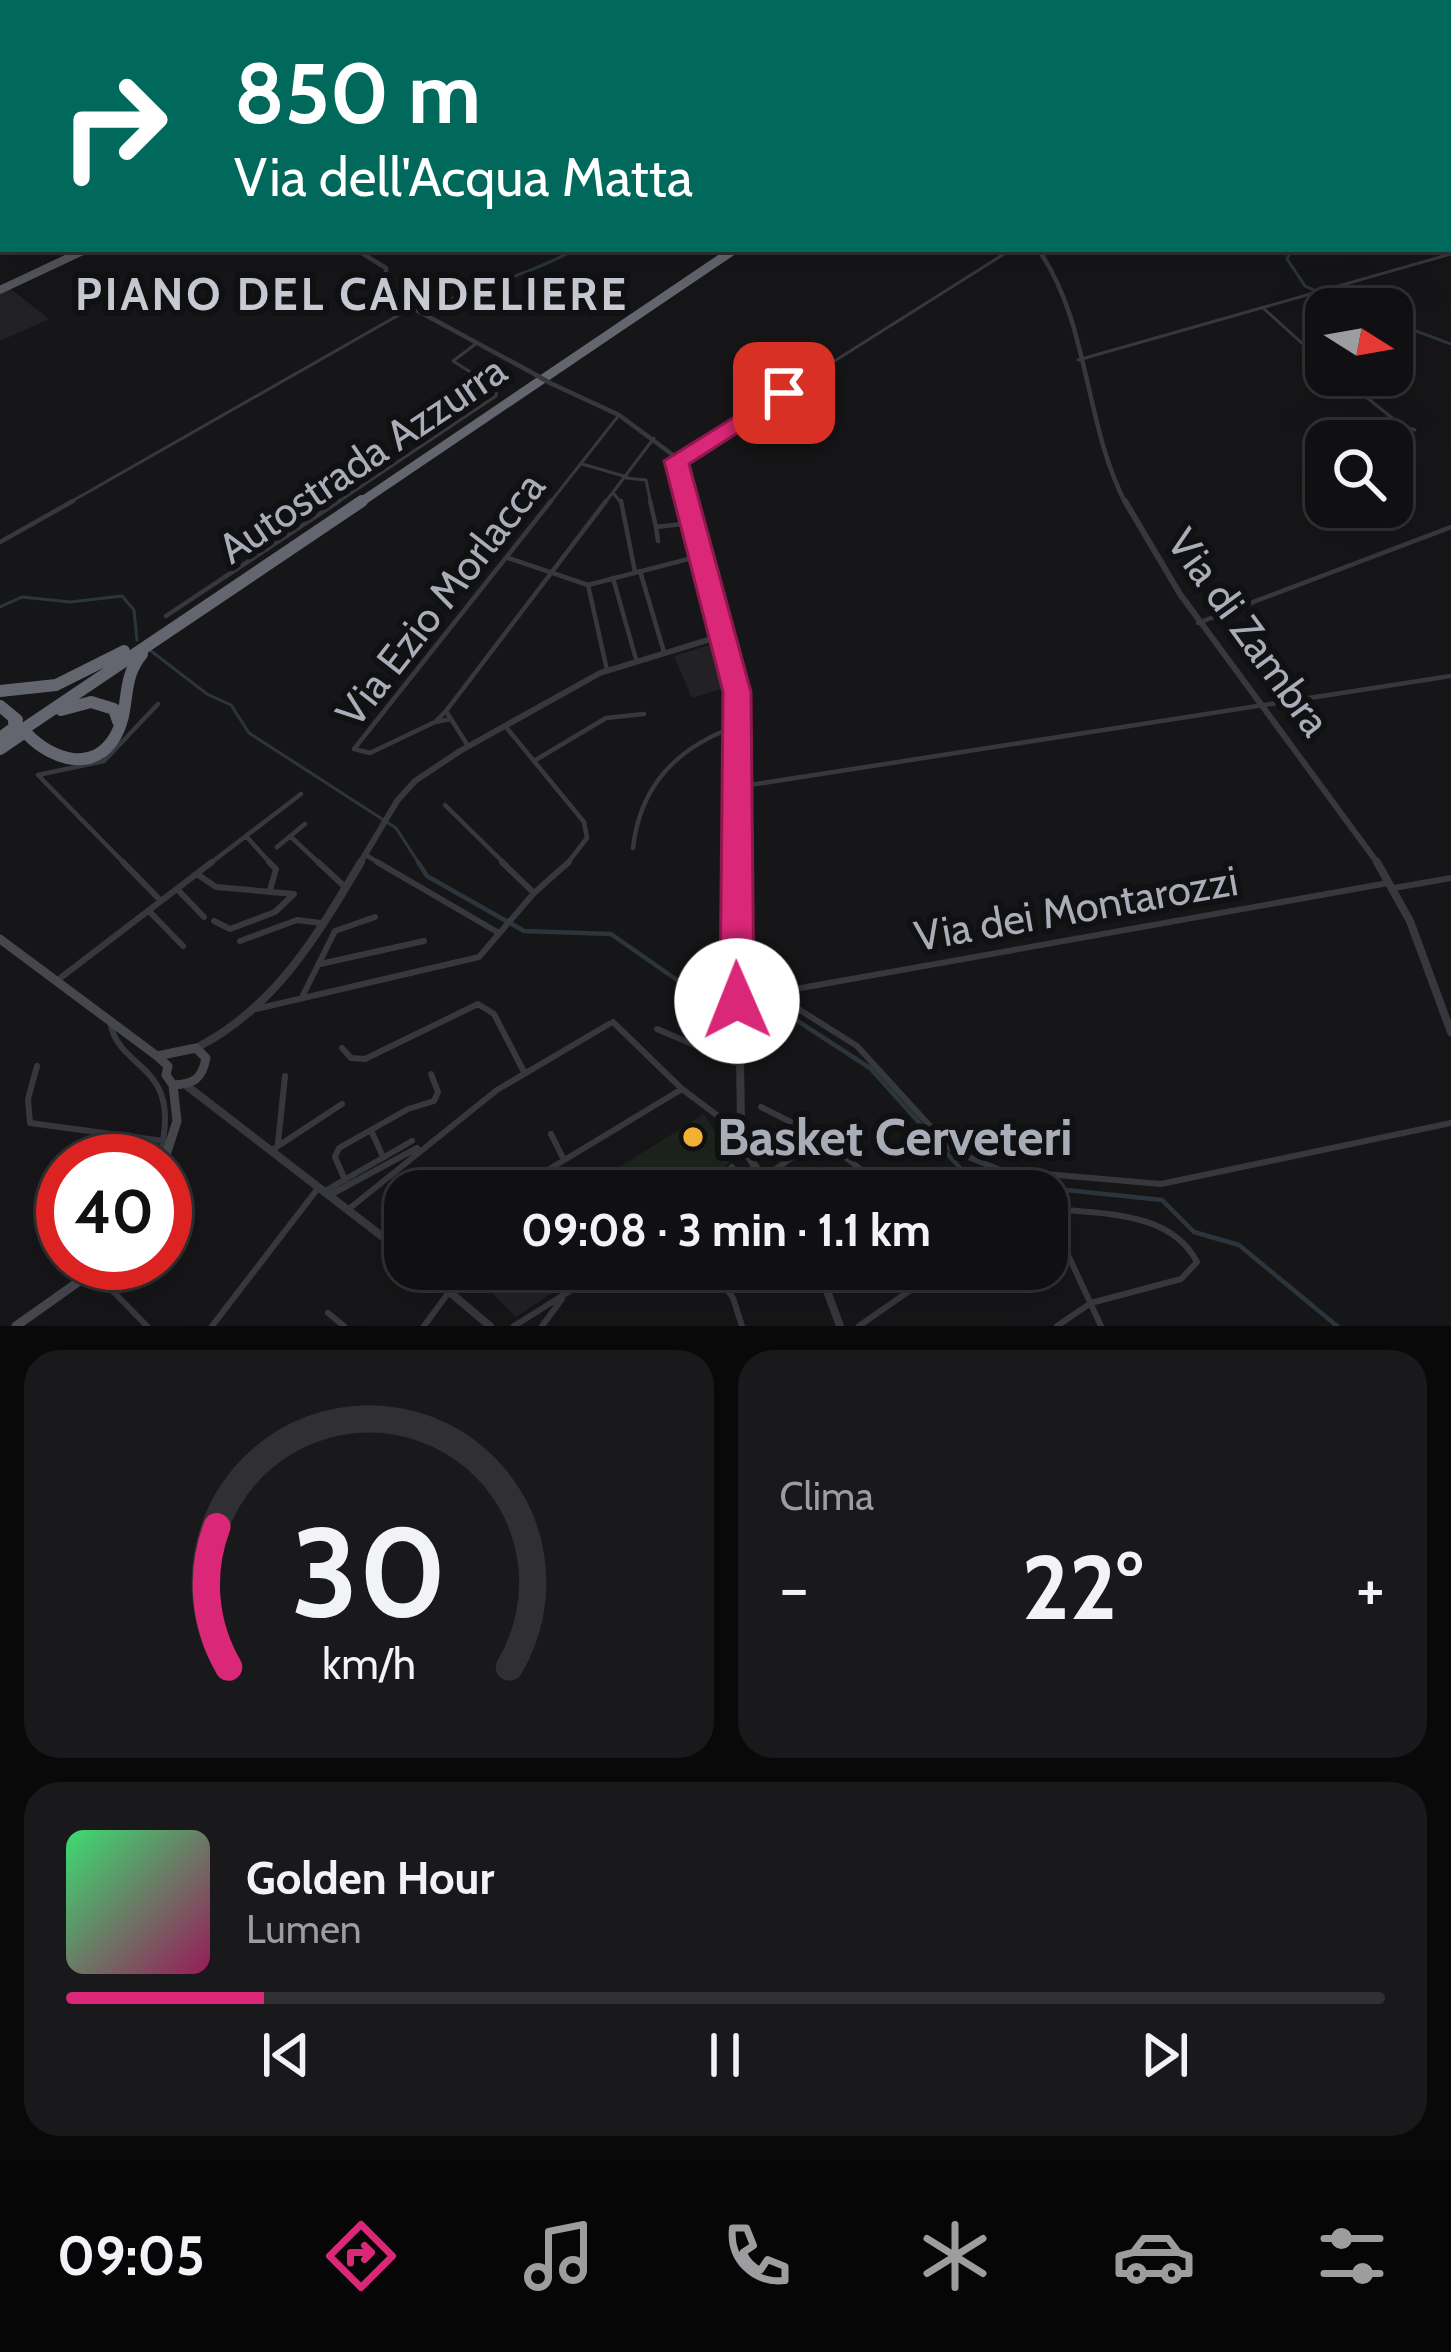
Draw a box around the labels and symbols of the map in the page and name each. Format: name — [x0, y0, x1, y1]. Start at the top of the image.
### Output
district label: PIANO DEL CANDELIERE — [75, 267, 629, 321]
north arrow — [1305, 288, 1413, 396]
pin — [733, 342, 835, 444]
street label: Autostrada Azzurra — [208, 344, 516, 574]
street label: Via Ezio Morlacca — [325, 461, 555, 737]
street label: Via di Zambra — [1156, 518, 1342, 746]
street label: Via dei Montarozzi — [910, 854, 1242, 962]
position arrow — [674, 938, 800, 1064]
place label: Basket Cerveteri — [717, 1106, 1072, 1168]
marker: Basket Cerveteri — [680, 1124, 706, 1150]
speed limit sign: 40 — [36, 1134, 192, 1290]

